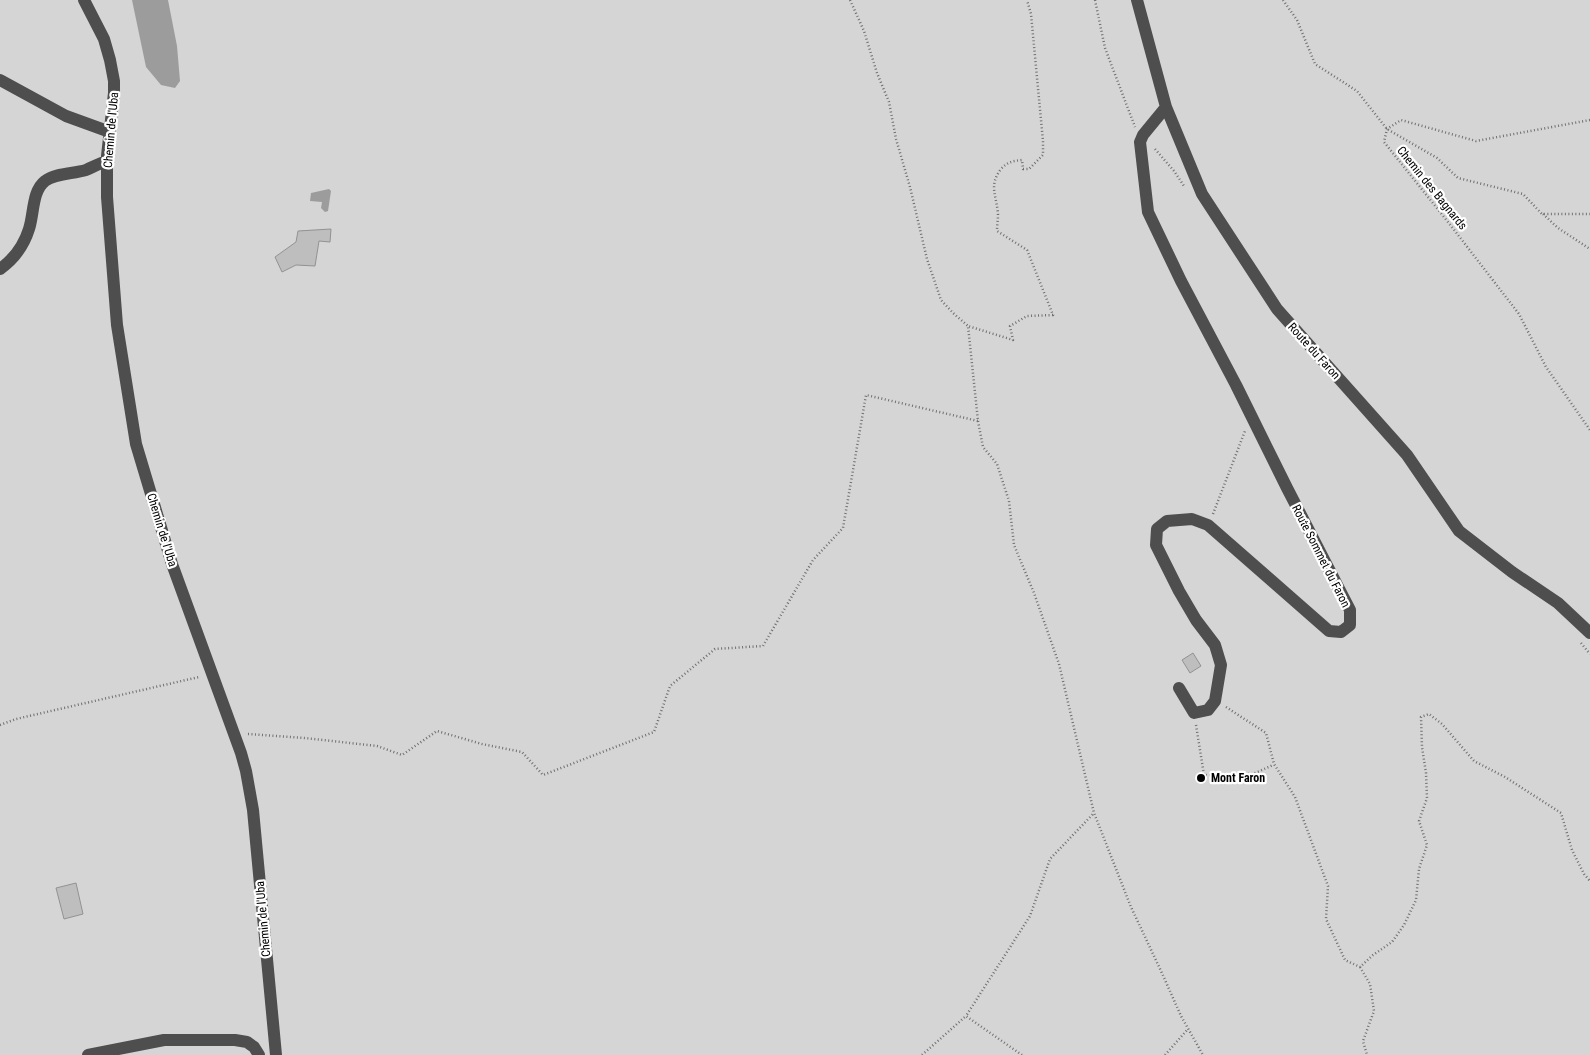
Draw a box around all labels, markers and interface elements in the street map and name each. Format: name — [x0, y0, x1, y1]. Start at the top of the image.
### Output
street label: Chemin de l'Uba — [101, 91, 121, 169]
street label: Chemin des Bagnards — [1394, 144, 1470, 232]
street label: Route du Faron — [1285, 320, 1343, 382]
street label: Chemin de l'Uba — [144, 492, 180, 569]
street label: Route Sommet du Faron — [1289, 502, 1353, 610]
place label: Mont Faron — [1211, 771, 1265, 785]
marker: Mont Faron — [1195, 772, 1207, 784]
street label: Chemin de l'Uba — [253, 880, 273, 958]

